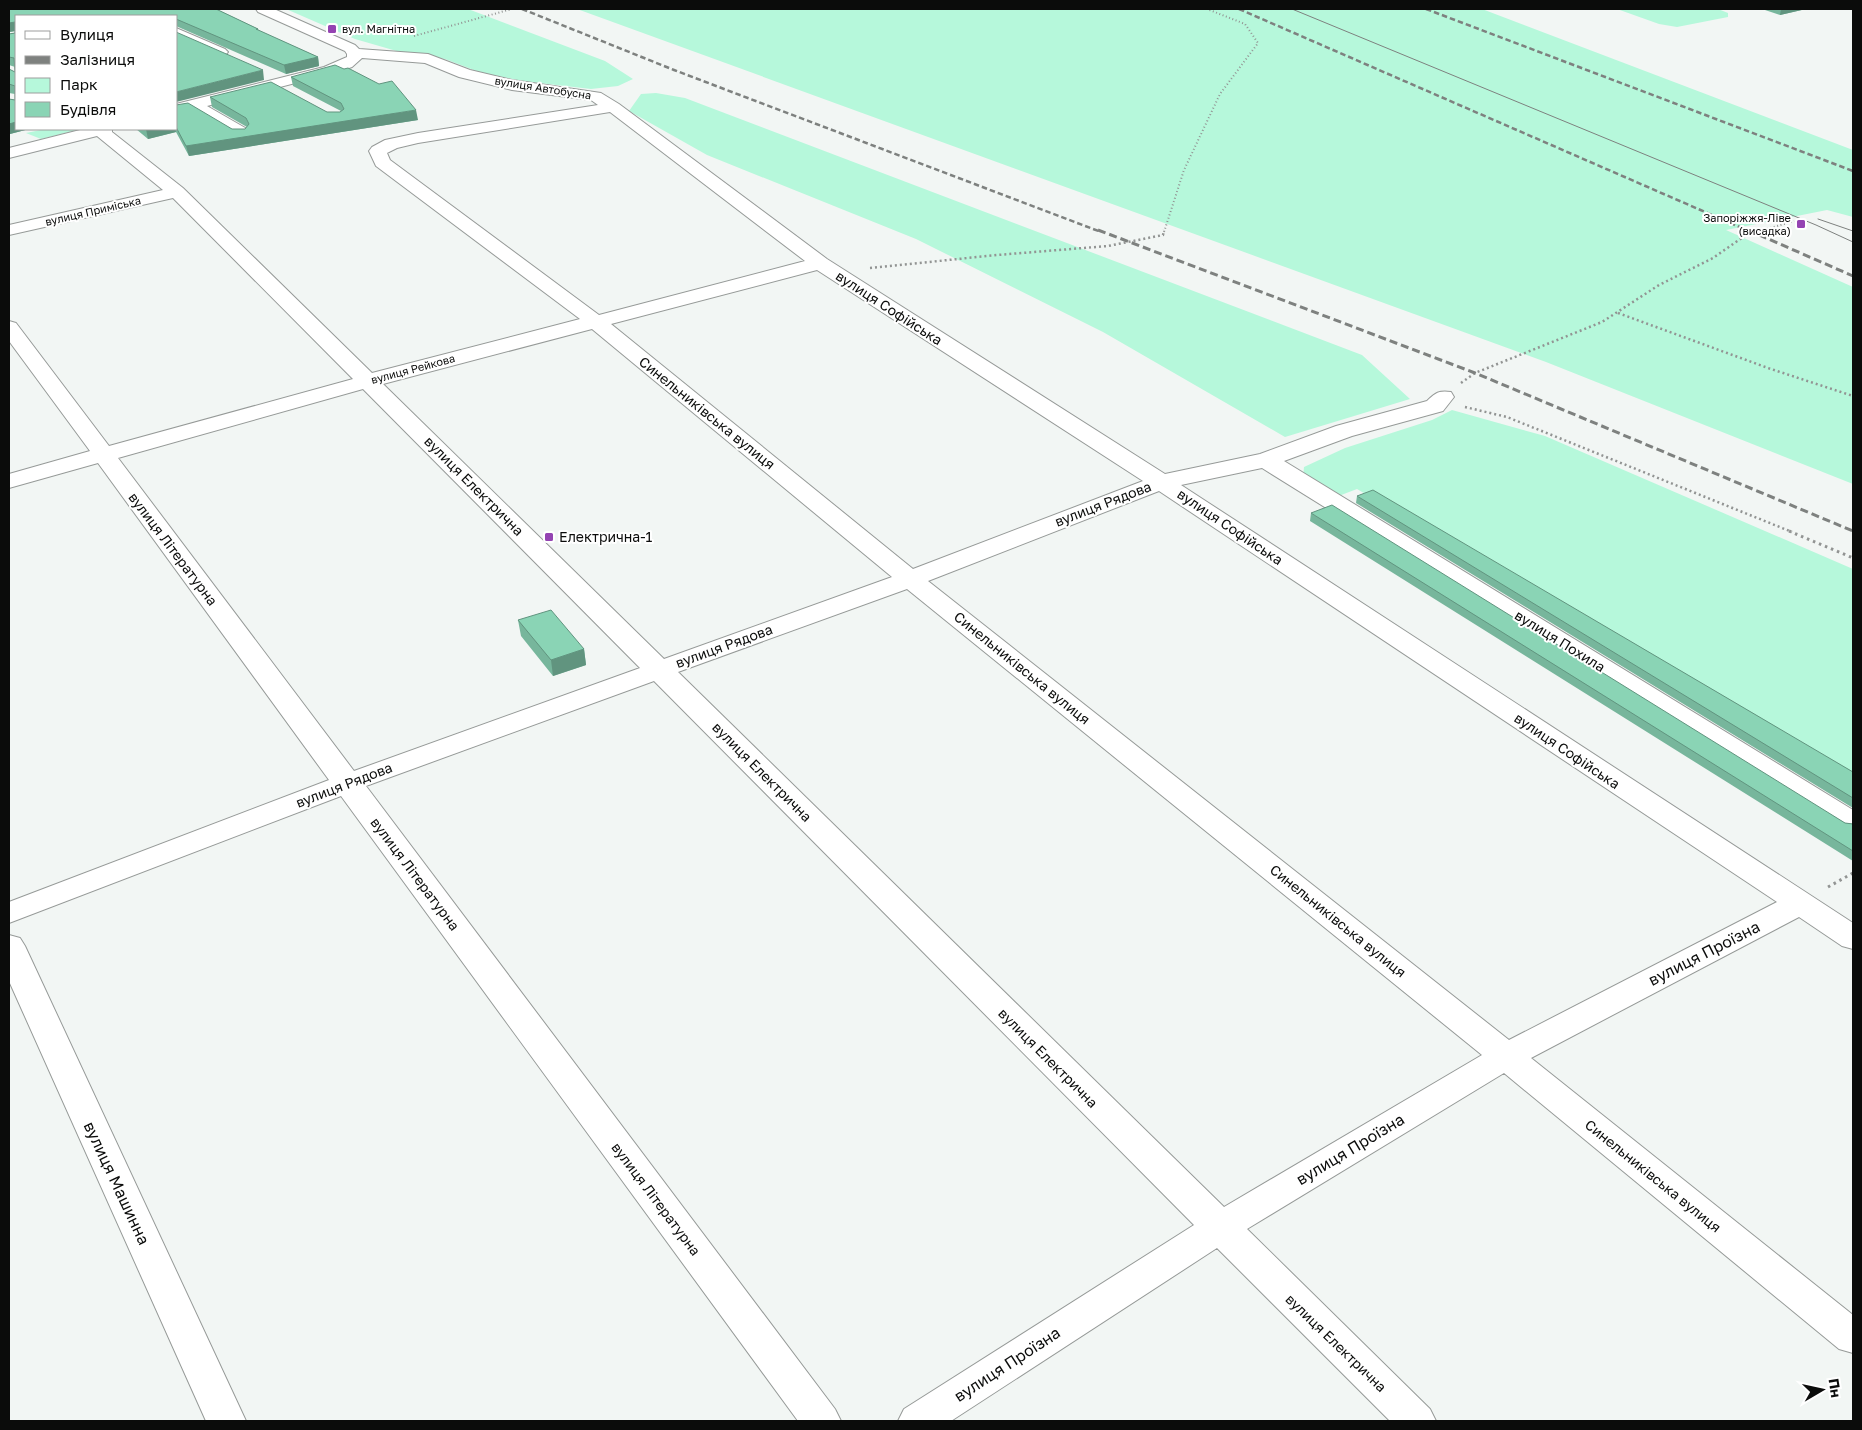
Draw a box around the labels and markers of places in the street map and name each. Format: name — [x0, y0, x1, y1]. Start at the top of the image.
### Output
place label: вул. Магнітна — [342, 22, 415, 35]
marker: вул. Магнітна — [326, 23, 338, 35]
place label: Запоріжжя-Ліве (висадка) — [1703, 211, 1791, 237]
marker: Запоріжжя-Ліве (висадка) — [1795, 218, 1807, 230]
place label: Електрична-1 — [559, 528, 653, 545]
marker: Електрична-1 — [543, 531, 555, 543]

